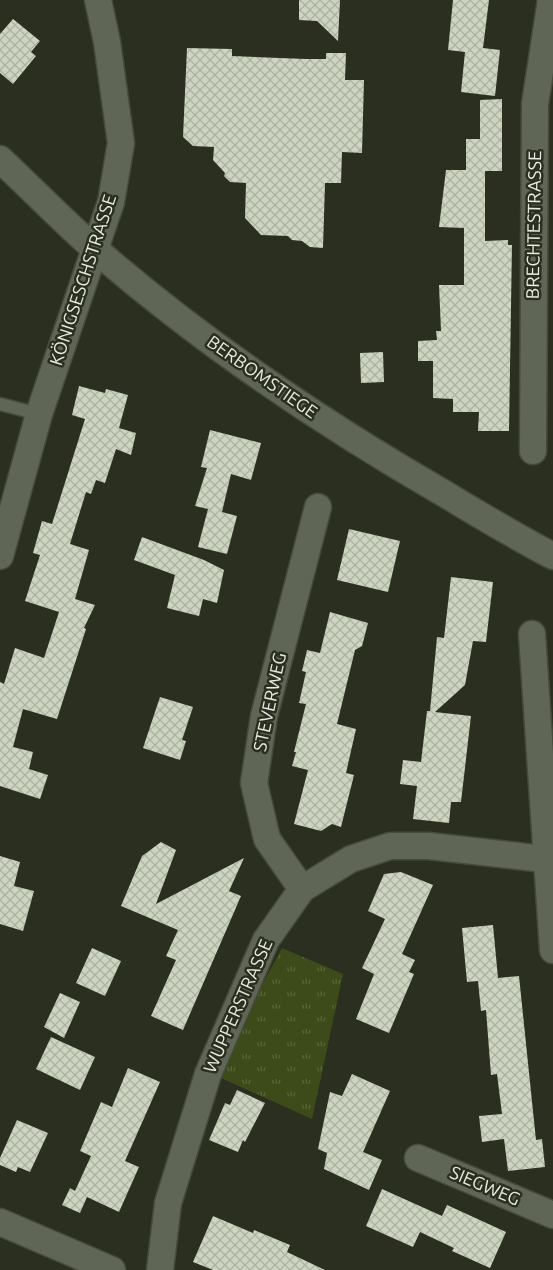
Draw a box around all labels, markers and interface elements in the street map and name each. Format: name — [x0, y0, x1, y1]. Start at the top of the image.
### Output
street label: BRECHTESTRASSE — [522, 151, 544, 299]
street label: KÖNIGSESCHSTRASSE — [45, 192, 119, 368]
street label: BERBOMSTIEGE — [204, 331, 321, 422]
street label: STEVERWEG — [249, 650, 289, 753]
street label: WUPPERSTRASSE — [199, 936, 275, 1075]
street label: SIEGWEG — [447, 1161, 523, 1209]

